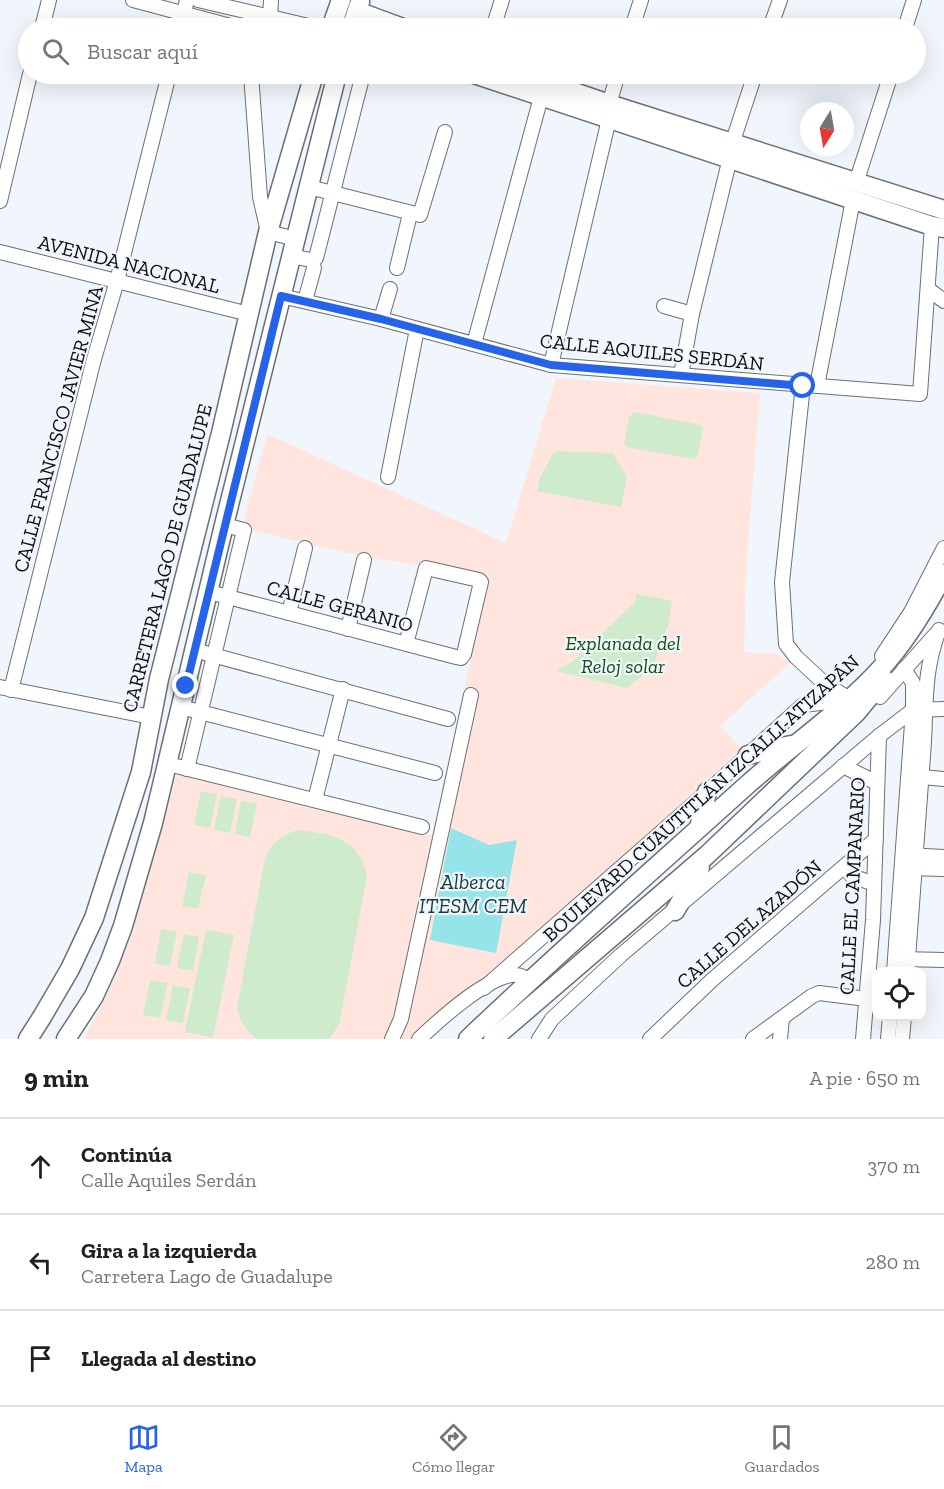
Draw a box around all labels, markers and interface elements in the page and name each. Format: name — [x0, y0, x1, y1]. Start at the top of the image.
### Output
search box — [18, 18, 926, 84]
icon: search — [39, 35, 72, 68]
text: Buscar aquí — [87, 38, 198, 65]
north arrow — [800, 102, 854, 156]
street label: AVENIDA NACIONAL — [36, 230, 222, 298]
street label: CALLE FRANCISCO JAVIER MINA — [8, 282, 108, 575]
street label: CALLE AQUILES SERDÁN — [539, 328, 765, 376]
route start — [789, 372, 815, 398]
street label: CARRETERA LAGO DE GUADALUPE — [117, 401, 217, 715]
street label: CALLE GERANIO — [264, 575, 416, 637]
park label: Explanada del Reloj solar — [565, 631, 681, 678]
street label: BOULEVARD CUAUTITLÁN IZCALLI-ATIZAPÁN — [538, 649, 864, 947]
route end — [172, 672, 198, 698]
street label: CALLE EL CAMPANARIO — [834, 776, 870, 996]
street label: CALLE DEL AZADÓN — [671, 854, 827, 994]
water label: Alberca ITESM CEM — [419, 869, 527, 918]
map controls — [872, 967, 926, 1021]
button: locate — [872, 967, 926, 1021]
text: 9 min — [24, 1062, 89, 1094]
text: A pie · 650 m — [810, 1066, 920, 1090]
text: Continúa — [81, 1141, 172, 1168]
icon: ahead — [24, 1150, 57, 1183]
text: 370 m — [867, 1154, 920, 1178]
text: Calle Aquiles Serdán — [81, 1168, 256, 1192]
text: Gira a la izquierda — [81, 1237, 257, 1264]
icon: left — [24, 1246, 57, 1279]
text: 280 m — [866, 1250, 920, 1274]
text: Carretera Lago de Guadalupe — [81, 1264, 333, 1288]
icon: arrive — [24, 1342, 57, 1375]
text: Llegada al destino — [81, 1345, 256, 1372]
tab: Mapa — [125, 1421, 163, 1476]
tab: Cómo llegar — [412, 1421, 495, 1476]
tab: Guardados — [744, 1421, 819, 1476]

